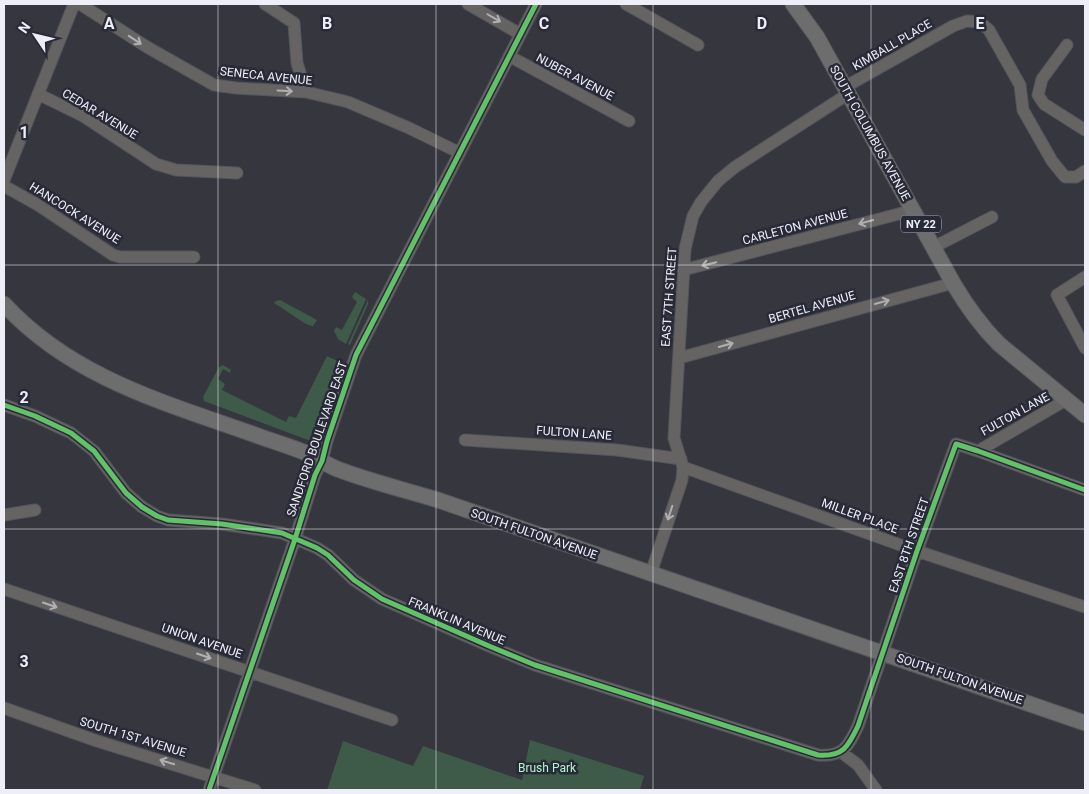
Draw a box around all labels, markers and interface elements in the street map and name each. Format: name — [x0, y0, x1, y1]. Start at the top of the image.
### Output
north arrow — [10, 10, 60, 60]
one-way arrow — [487, 13, 502, 23]
text: A — [104, 14, 115, 33]
text: B — [322, 14, 332, 33]
text: C — [539, 14, 549, 33]
text: D — [757, 14, 767, 33]
text: E — [976, 14, 985, 33]
street label: KIMBALL PLACE — [850, 17, 934, 73]
text: N — [15, 19, 34, 36]
one-way arrow — [128, 35, 142, 45]
street label: NUBER AVENUE — [534, 51, 616, 103]
street label: SOUTH COLUMBUS AVENUE — [827, 63, 913, 203]
street label: SENECA AVENUE — [219, 64, 313, 88]
street label: CEDAR AVENUE — [60, 86, 140, 142]
one-way arrow — [277, 86, 293, 95]
text: 1 — [19, 123, 29, 142]
street label: HANCOCK AVENUE — [27, 179, 123, 247]
street label: CARLETON AVENUE — [741, 206, 849, 248]
road number: NY 22 — [901, 215, 941, 232]
one-way arrow — [859, 218, 875, 228]
street label: EAST 7TH STREET — [659, 247, 679, 347]
one-way arrow — [702, 260, 718, 269]
street label: BERTEL AVENUE — [767, 288, 857, 326]
one-way arrow — [874, 297, 890, 306]
one-way arrow — [717, 339, 733, 349]
street label: SANDFORD BOULEVARD EAST — [284, 359, 350, 519]
text: 2 — [19, 388, 29, 407]
street label: FULTON LANE — [978, 389, 1052, 439]
street label: FULTON LANE — [536, 423, 612, 443]
street label: MILLER PLACE — [820, 496, 900, 536]
street label: EAST 8TH STREET — [886, 496, 932, 594]
one-way arrow — [665, 505, 674, 521]
street label: SOUTH FULTON AVENUE — [469, 506, 599, 562]
street label: FRANKLIN AVENUE — [406, 594, 508, 648]
one-way arrow — [42, 600, 58, 610]
street label: UNION AVENUE — [160, 621, 244, 661]
street label: SOUTH FULTON AVENUE — [895, 651, 1025, 707]
text: 3 — [19, 652, 29, 671]
one-way arrow — [196, 652, 212, 662]
street label: SOUTH 1ST AVENUE — [78, 714, 188, 760]
one-way arrow — [159, 756, 175, 766]
park label: Brush Park — [518, 761, 577, 775]

